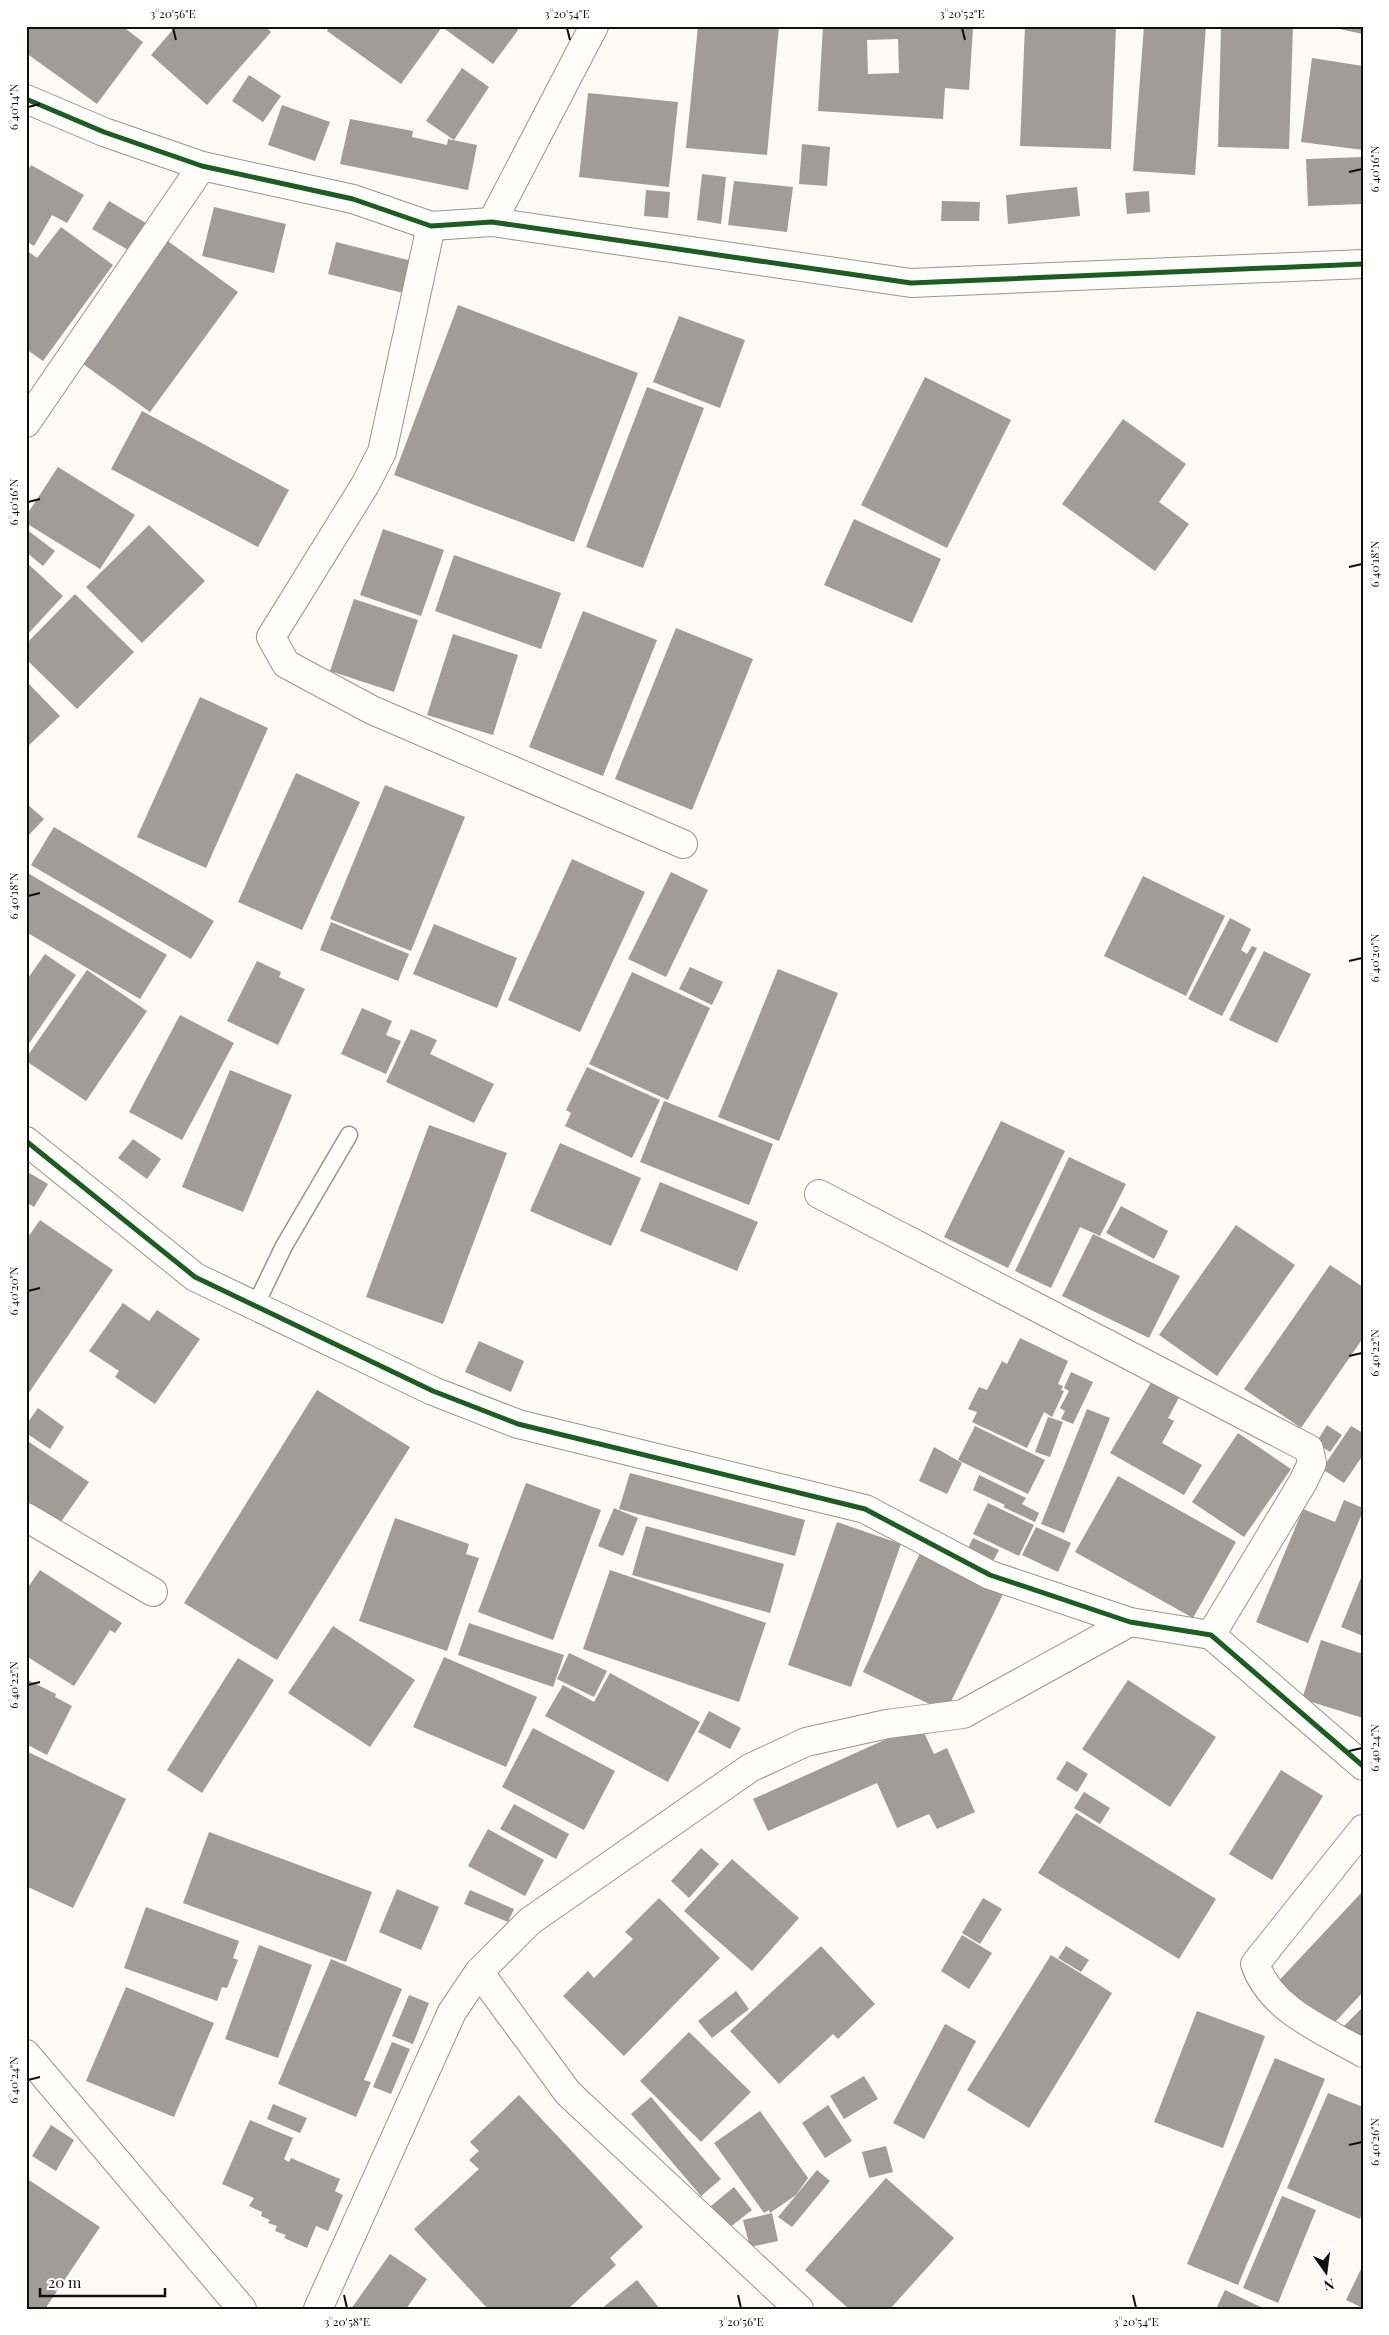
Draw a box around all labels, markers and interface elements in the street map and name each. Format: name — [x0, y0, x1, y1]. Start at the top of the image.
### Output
text: 3°20'56"E — [150, 5, 196, 21]
text: 3°20'54"E — [544, 5, 590, 21]
text: 3°20'52"E — [939, 5, 985, 21]
text: 6°40'14"N — [5, 83, 21, 130]
text: 6°40'16"N — [1366, 145, 1382, 192]
text: 6°40'16"N — [5, 478, 21, 525]
text: 6°40'18"N — [1366, 540, 1382, 587]
text: 6°40'18"N — [5, 872, 21, 919]
text: 6°40'20"N — [1366, 933, 1382, 983]
text: 6°40'20"N — [5, 1266, 21, 1316]
text: 6°40'22"N — [1366, 1329, 1382, 1377]
text: 6°40'22"N — [5, 1661, 21, 1709]
text: 6°40'24"N — [1366, 1724, 1382, 1772]
text: 6°40'24"N — [5, 2056, 21, 2104]
text: 6°40'26"N — [1366, 2117, 1382, 2166]
north arrow — [1302, 2248, 1352, 2298]
scale bar — [40, 2265, 165, 2297]
text: 20 m — [48, 2272, 82, 2292]
text: N — [1322, 2275, 1336, 2296]
text: 3°20'58"E — [324, 2313, 370, 2329]
text: 3°20'56"E — [718, 2313, 764, 2329]
text: 3°20'54"E — [1113, 2313, 1159, 2329]

